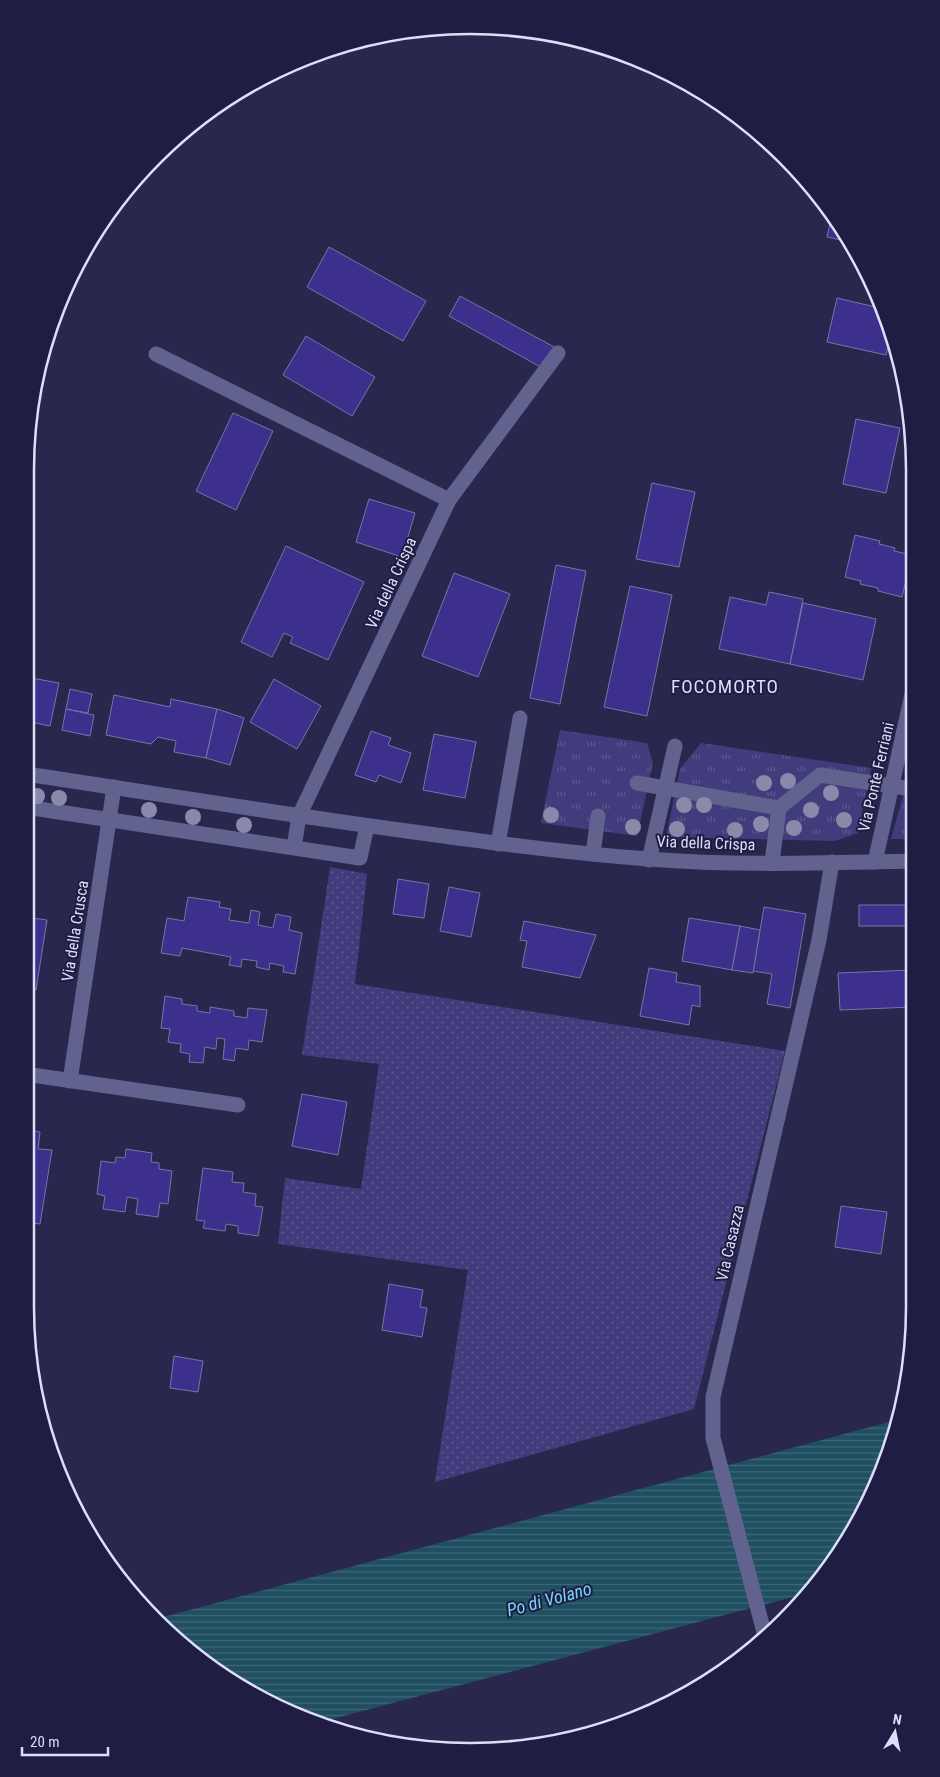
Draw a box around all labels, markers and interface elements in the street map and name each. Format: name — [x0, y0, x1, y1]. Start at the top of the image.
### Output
street label: Via della Crispa — [362, 534, 420, 632]
district label: FOCOMORTO — [671, 675, 779, 698]
street label: Via Ponte Ferriani — [854, 720, 898, 834]
street label: Via della Crispa — [656, 832, 756, 854]
street label: Via della Crusca — [58, 879, 92, 983]
street label: Via Casazza — [712, 1203, 748, 1283]
water label: Po di Volano — [504, 1578, 594, 1620]
north arrow — [870, 1707, 920, 1757]
text: N — [892, 1711, 903, 1728]
scale bar — [22, 1724, 109, 1756]
text: 20 m — [30, 1733, 60, 1751]

